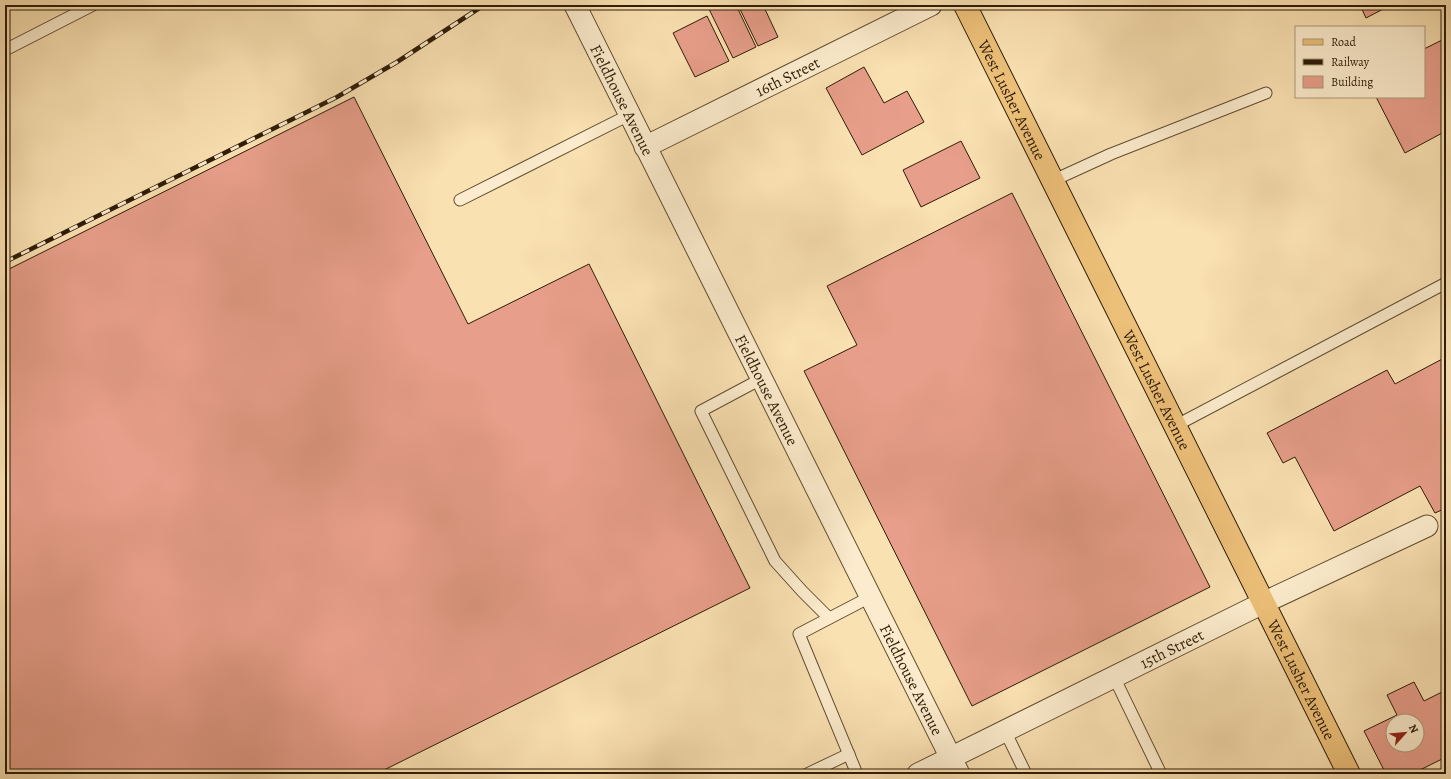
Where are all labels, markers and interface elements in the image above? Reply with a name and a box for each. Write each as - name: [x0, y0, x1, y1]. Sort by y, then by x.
- legend: [1295, 26, 1425, 98]
- text: Road: [1331, 34, 1357, 50]
- street label: West Lusher Avenue: [972, 36, 1051, 164]
- street label: Fieldhouse Avenue: [584, 41, 658, 160]
- street label: 16th Street: [752, 52, 824, 102]
- text: Railway: [1331, 54, 1370, 70]
- text: Building: [1331, 74, 1373, 90]
- street label: West Lusher Avenue: [1116, 325, 1195, 454]
- street label: Fieldhouse Avenue: [729, 331, 803, 450]
- street label: West Lusher Avenue: [1261, 615, 1340, 744]
- street label: Fieldhouse Avenue: [874, 621, 948, 739]
- street label: 15th Street: [1136, 624, 1208, 674]
- north arrow: [1385, 713, 1425, 753]
- text: N: [1405, 722, 1422, 736]

